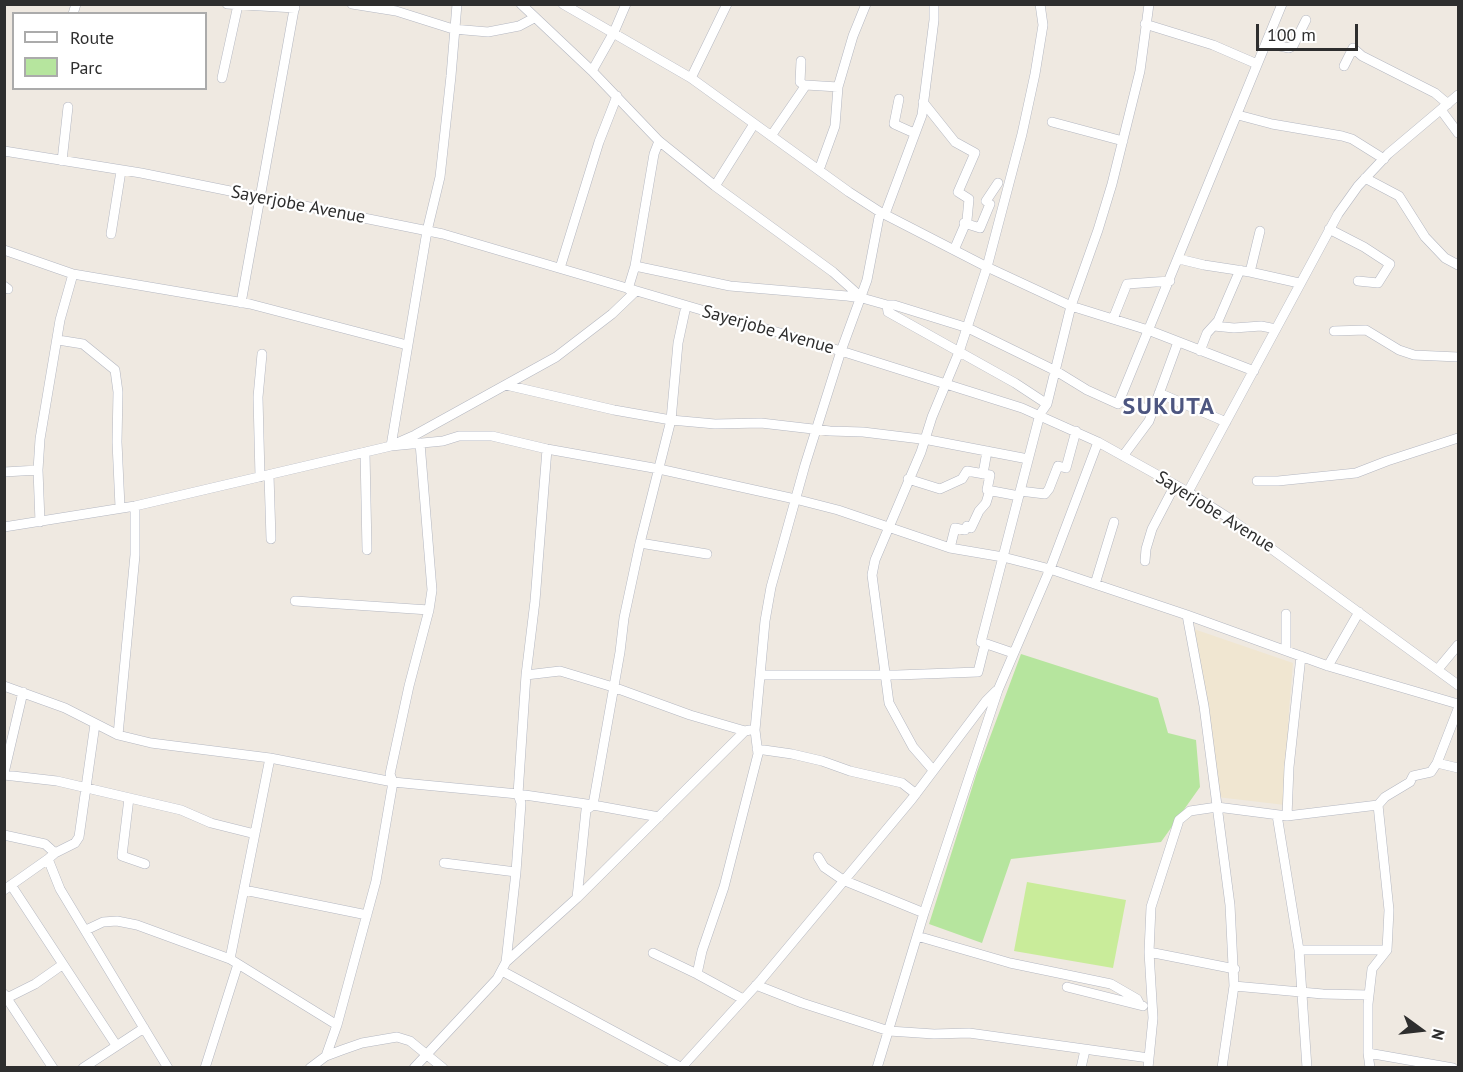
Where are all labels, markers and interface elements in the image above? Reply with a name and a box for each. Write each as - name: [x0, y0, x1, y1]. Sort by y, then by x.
- legend: [12, 12, 207, 90]
- scale bar: [1259, 12, 1361, 50]
- text: 100 m: [1267, 23, 1316, 46]
- text: Route: [70, 26, 114, 49]
- text: Parc: [70, 56, 103, 79]
- street label: Sayerjobe Avenue: [229, 181, 367, 229]
- street label: Sayerjobe Avenue: [700, 301, 836, 359]
- district label: SUKUTA: [1123, 393, 1215, 421]
- street label: Sayerjobe Avenue: [1151, 467, 1279, 557]
- north arrow: [1391, 1000, 1451, 1060]
- text: N: [1427, 1027, 1449, 1042]

